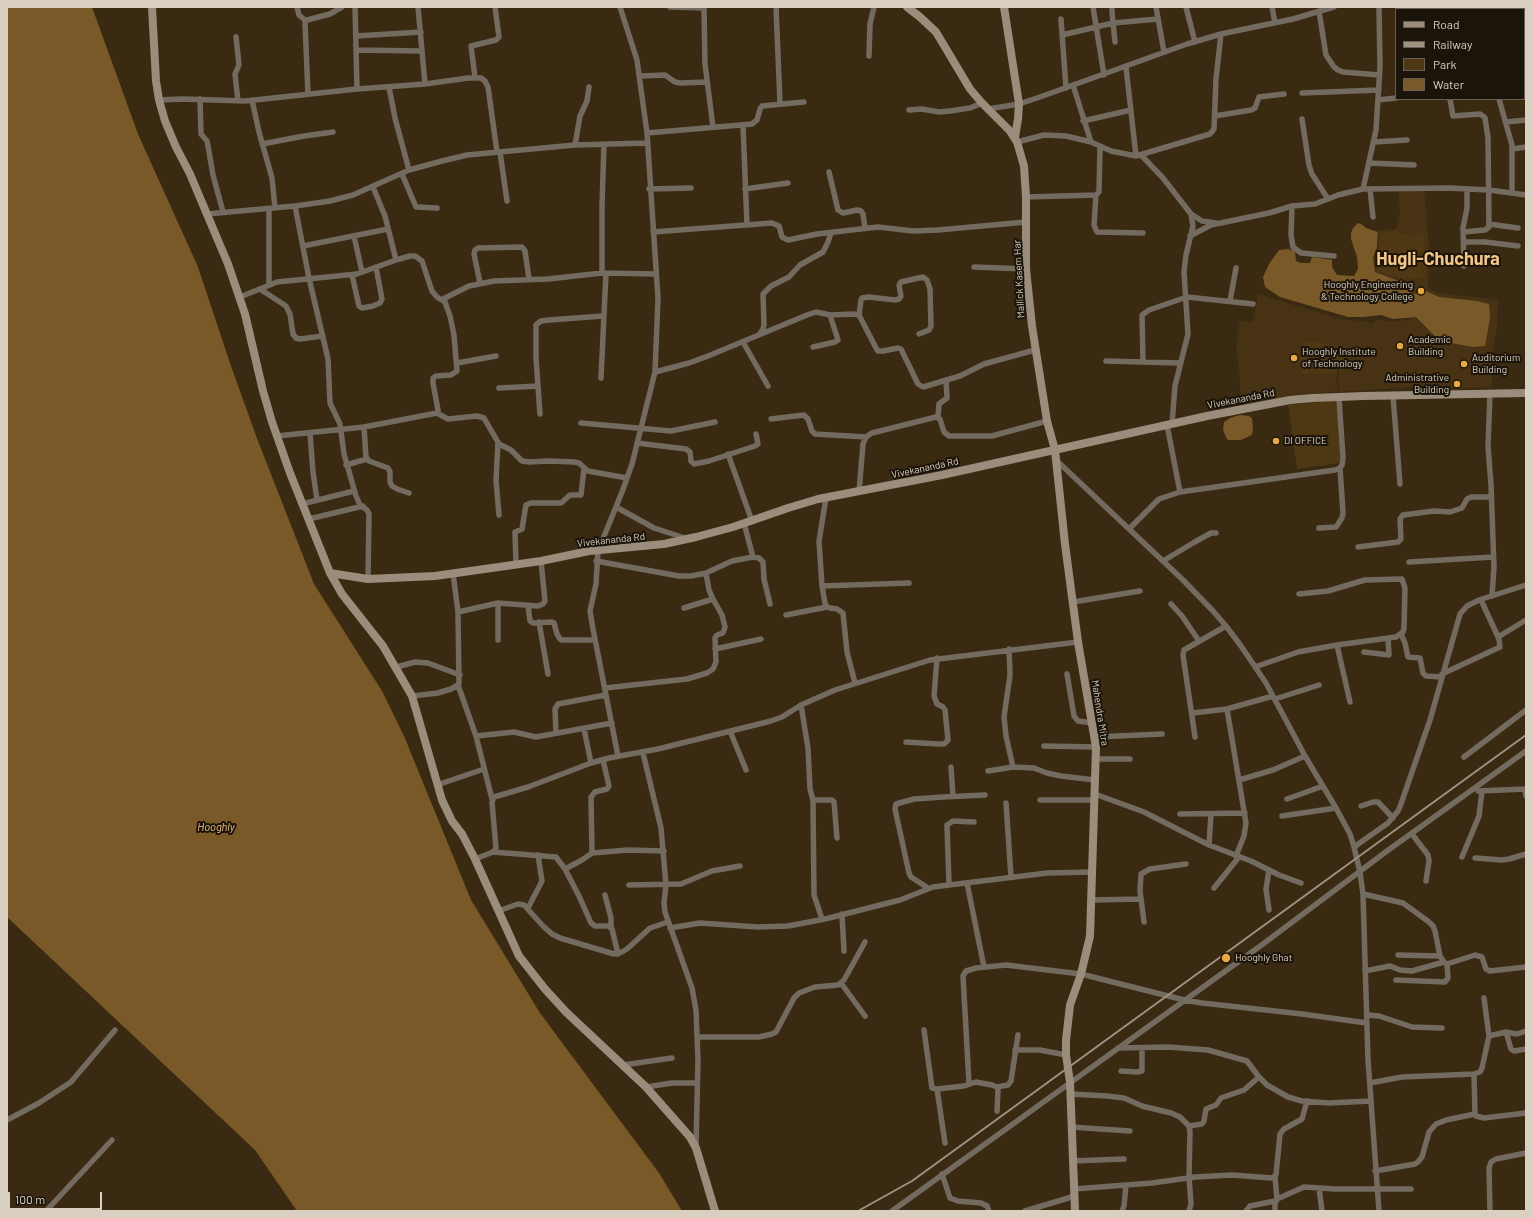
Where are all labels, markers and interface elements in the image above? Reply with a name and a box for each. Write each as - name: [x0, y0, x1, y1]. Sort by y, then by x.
- legend: [1395, 8, 1525, 100]
- text: Road: [1433, 17, 1460, 31]
- text: Railway: [1433, 37, 1472, 51]
- text: Park: [1433, 57, 1457, 71]
- text: Water: [1433, 77, 1464, 91]
- street label: Mallick Kasem Har: [1011, 239, 1027, 319]
- district label: Hugli-Chuchura: [1376, 248, 1500, 270]
- place label: Hooghly Engineering & Technology College: [1321, 279, 1413, 302]
- marker: Hooghly Engineering & Technology College: [1416, 286, 1426, 296]
- place label: Academic Building: [1408, 334, 1451, 358]
- marker: Academic Building: [1395, 341, 1405, 351]
- place label: Hooghly Institute of Technology: [1302, 346, 1376, 370]
- place label: Auditorium Building: [1472, 352, 1520, 376]
- marker: Hooghly Institute of Technology: [1289, 353, 1299, 363]
- marker: Auditorium Building: [1459, 359, 1469, 369]
- place label: Administrative Building: [1386, 372, 1449, 396]
- marker: Administrative Building: [1452, 379, 1462, 389]
- street label: Vivekananda Rd: [1206, 387, 1276, 411]
- place label: DI OFFICE: [1284, 435, 1327, 447]
- marker: DI OFFICE: [1271, 436, 1281, 446]
- street label: Vivekananda Rd: [890, 455, 960, 481]
- street label: Vivekananda Rd: [576, 530, 646, 550]
- street label: Mahendra Mitra: [1089, 679, 1111, 747]
- water label: Hooghly: [197, 820, 235, 834]
- marker: Hooghly Ghat: [1220, 952, 1232, 964]
- place label: Hooghly Ghat: [1235, 952, 1292, 964]
- scale bar: [10, 1184, 104, 1210]
- text: 100 m: [15, 1192, 45, 1206]

